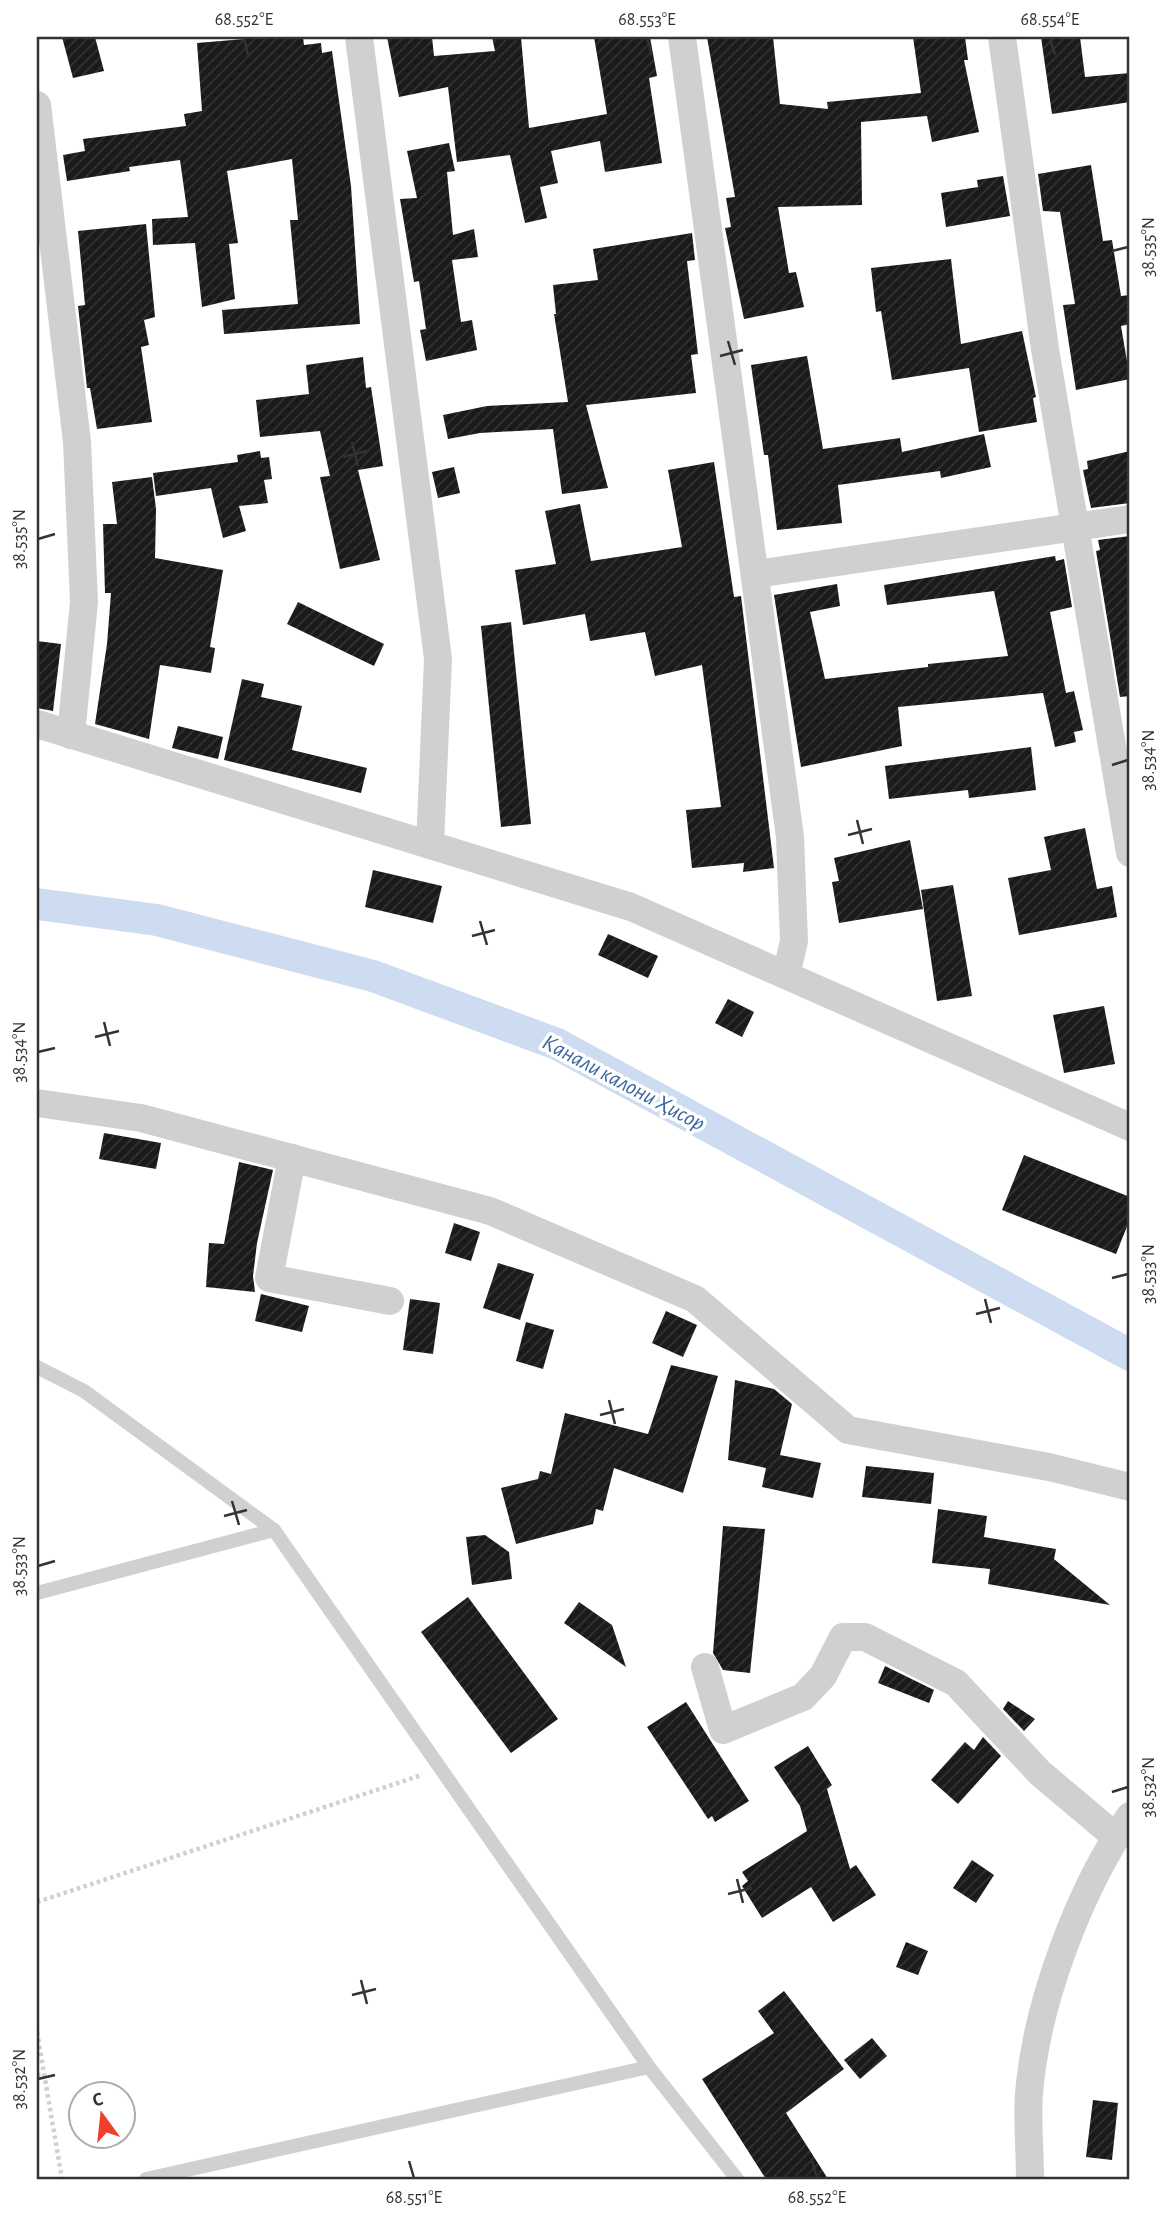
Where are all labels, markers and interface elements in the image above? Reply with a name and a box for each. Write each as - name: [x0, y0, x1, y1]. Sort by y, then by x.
- text: 68.552°E: [215, 11, 273, 29]
- text: 68.553°E: [618, 11, 676, 29]
- text: 68.554°E: [1021, 11, 1080, 29]
- text: 38.535°N: [1140, 217, 1158, 277]
- text: 38.535°N: [11, 509, 29, 569]
- text: 38.534°N: [1140, 729, 1158, 791]
- text: 38.534°N: [11, 1021, 29, 1083]
- water label: Канали калони Ҳисор: [538, 1031, 708, 1136]
- text: 38.533°N: [1140, 1244, 1158, 1304]
- text: 38.533°N: [11, 1536, 29, 1596]
- text: 38.532°N: [1140, 1757, 1158, 1817]
- text: 38.532°N: [11, 2049, 29, 2109]
- north arrow: [66, 2080, 136, 2150]
- text: С: [90, 2089, 106, 2111]
- text: 68.551°E: [386, 2189, 442, 2207]
- text: 68.552°E: [788, 2189, 846, 2207]

